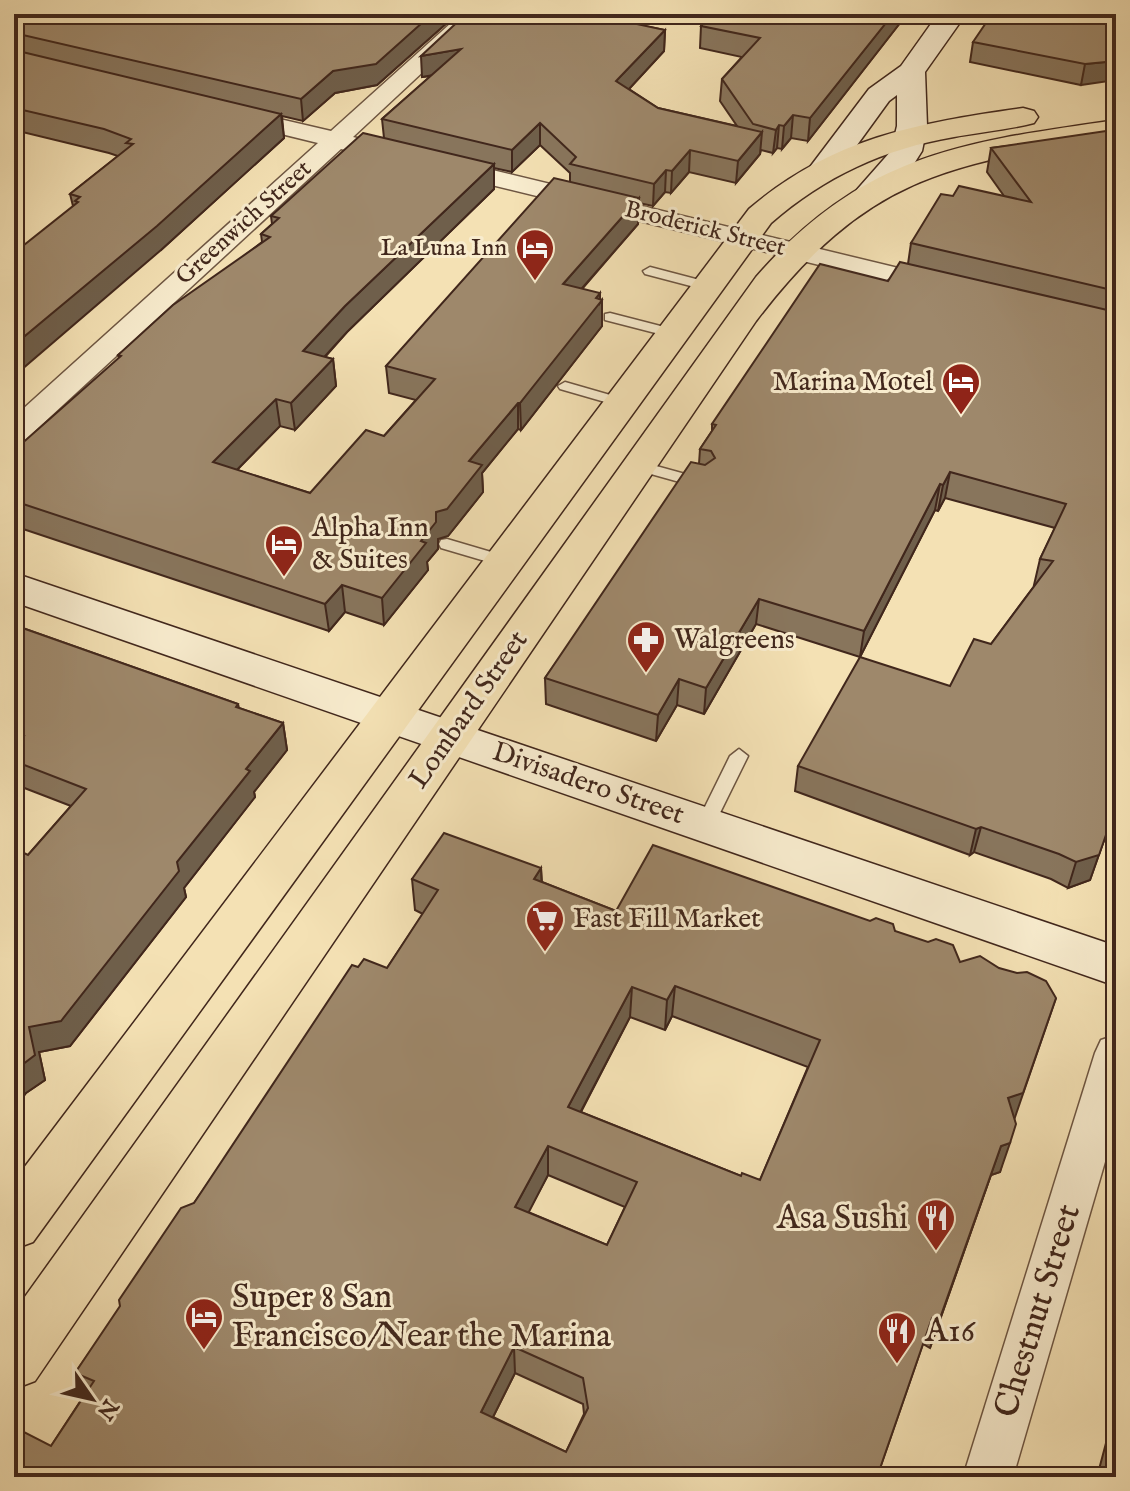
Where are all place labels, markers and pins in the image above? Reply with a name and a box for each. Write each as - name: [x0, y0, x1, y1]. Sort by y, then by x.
- hotel icon: La Luna Inn: [514, 227, 556, 282]
- place label: La Luna Inn: [381, 233, 507, 264]
- hotel icon: Marina Motel: [940, 361, 982, 416]
- place label: Marina Motel: [772, 365, 933, 400]
- place label: Alpha Inn & Suites: [311, 511, 429, 578]
- hotel icon: Alpha Inn & Suites: [263, 523, 305, 578]
- pharmacy icon: Walgreens: [625, 619, 667, 674]
- place label: Walgreens: [674, 623, 795, 658]
- supermarket icon: Fast Fill Market: [524, 898, 566, 953]
- place label: Fast Fill Market: [573, 902, 761, 937]
- place label: Asa Sushi: [776, 1197, 908, 1240]
- restaurant icon: Asa Sushi: [915, 1197, 957, 1252]
- place label: Super 8 San Francisco/Near the Marina: [232, 1276, 611, 1358]
- hotel icon: Super 8 San Francisco/Near the Marina: [183, 1296, 225, 1351]
- restaurant icon: A16: [876, 1310, 918, 1365]
- place label: A16: [924, 1310, 976, 1353]

